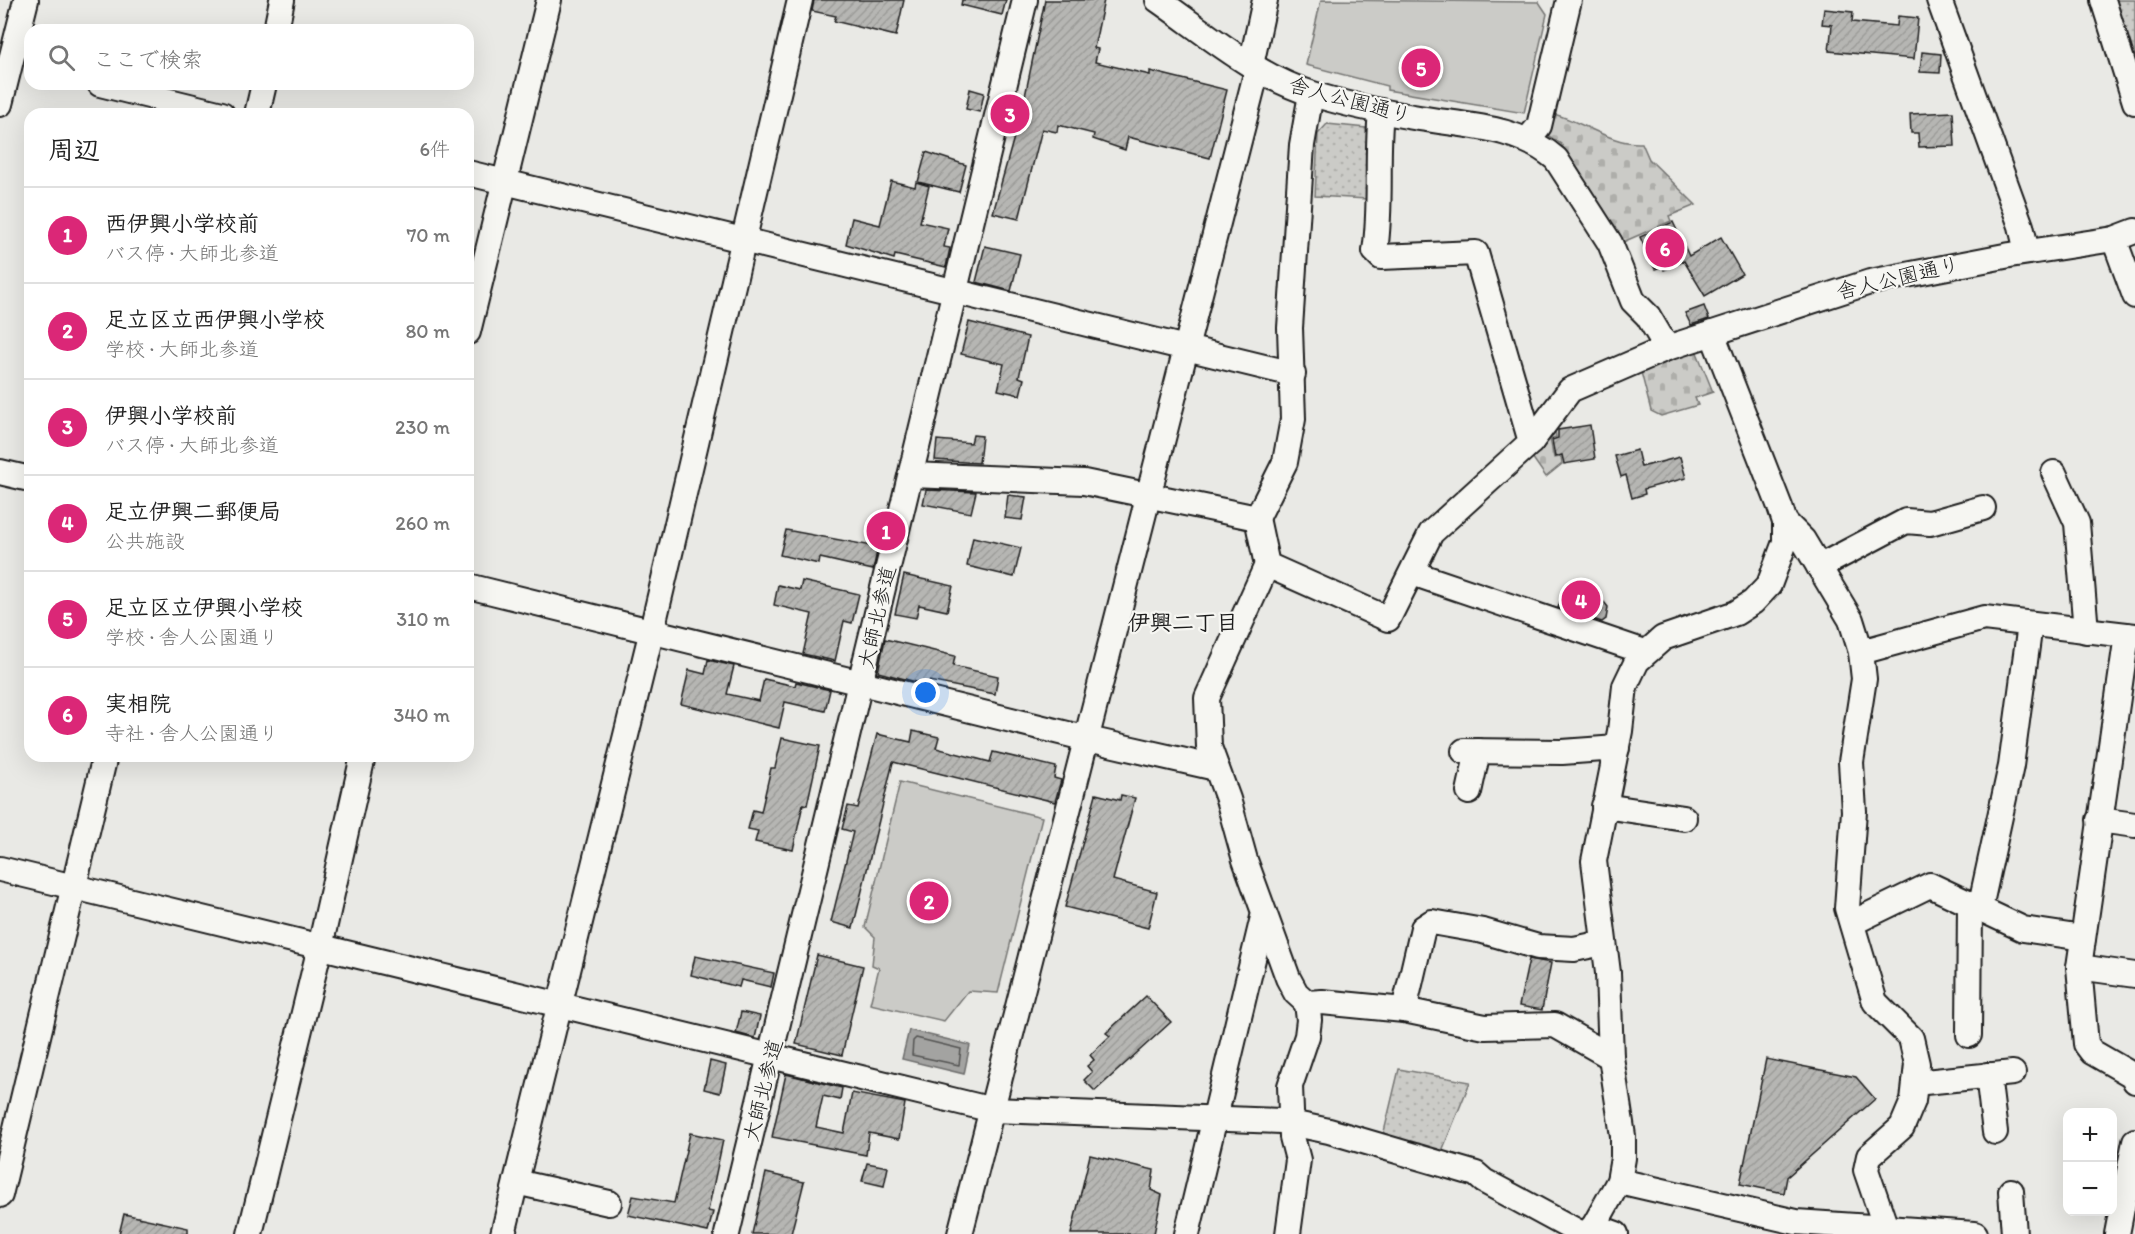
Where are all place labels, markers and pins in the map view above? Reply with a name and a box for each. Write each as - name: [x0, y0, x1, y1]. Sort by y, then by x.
- pin: 5: [1402, 46, 1440, 90]
- pin: 3: [990, 92, 1030, 136]
- pin: 6: [1646, 226, 1684, 270]
- pin: 1: [866, 508, 906, 554]
- pin: 4: [1562, 578, 1600, 622]
- pin: 2: [910, 878, 948, 924]

